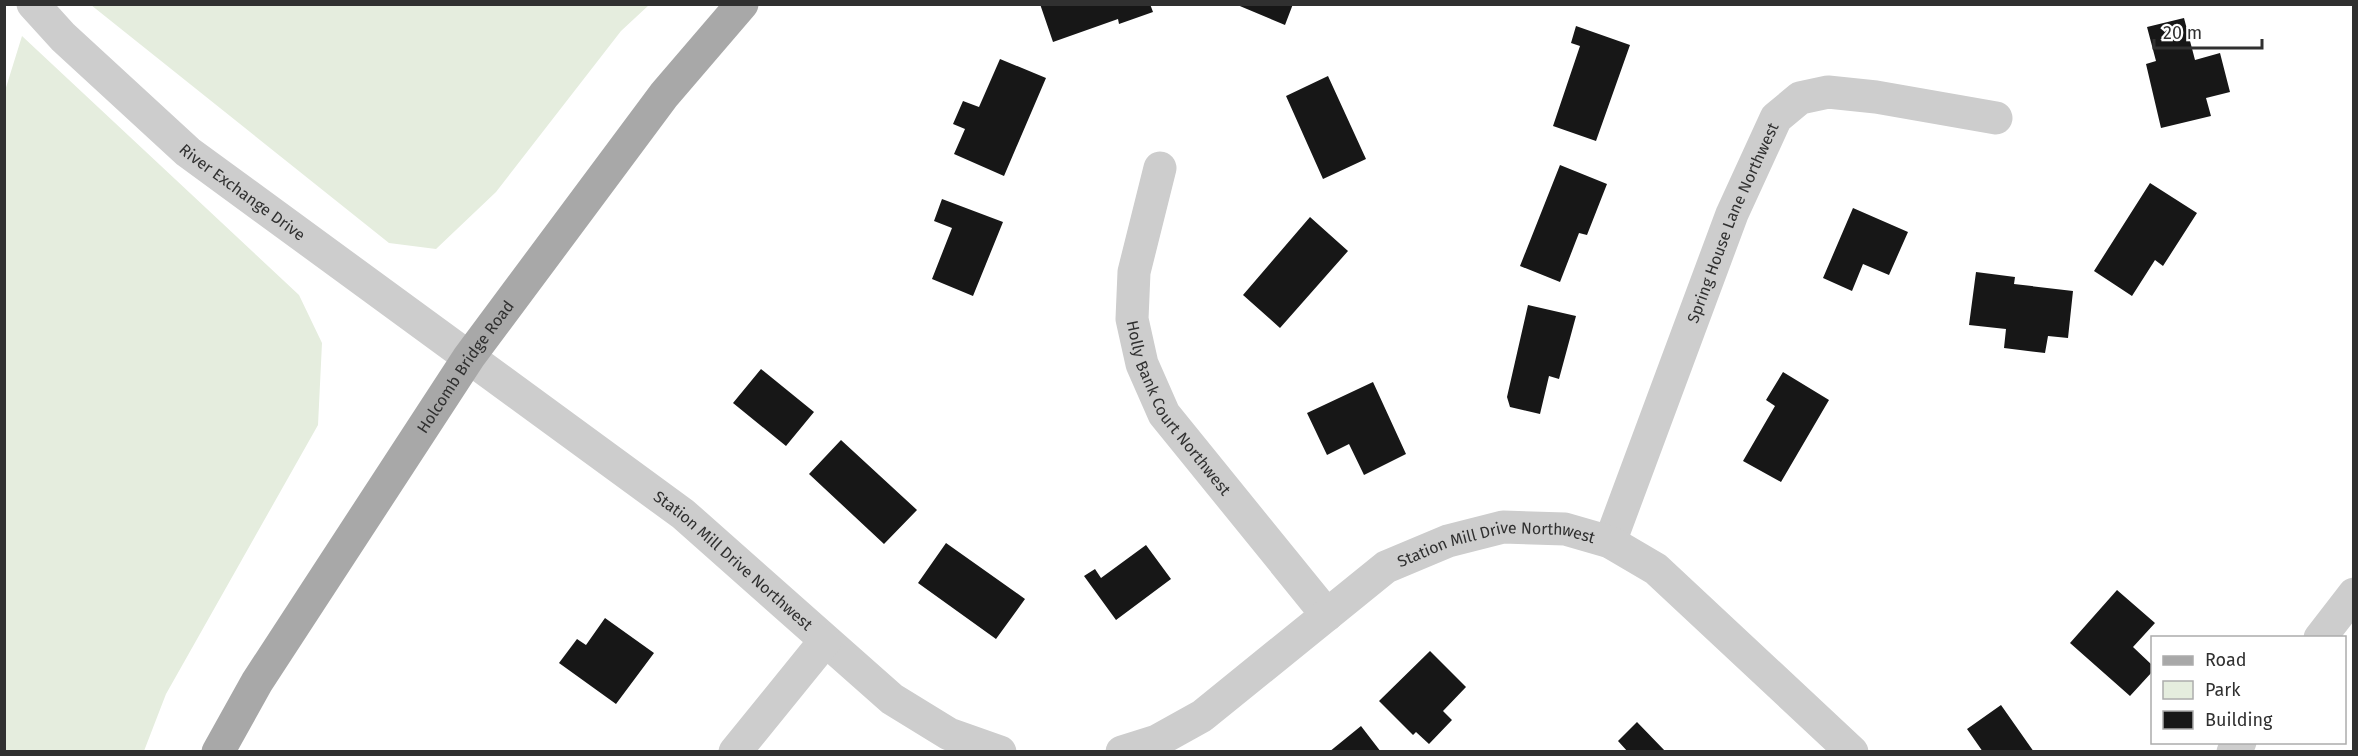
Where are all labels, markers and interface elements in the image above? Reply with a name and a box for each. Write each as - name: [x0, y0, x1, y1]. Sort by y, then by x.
- scale bar: [2154, 12, 2262, 50]
- text: 20 m: [2163, 22, 2202, 44]
- street label: Spring House Lane Northwest: [1683, 120, 1783, 326]
- street label: River Exchange Drive: [175, 140, 309, 245]
- street label: Holcomb Bridge Road: [413, 297, 518, 437]
- street label: Holly Bank Court Northwest: [1123, 318, 1235, 499]
- street label: Station Mill Drive Northwest: [650, 487, 817, 635]
- street label: Station Mill Drive Northwest: [1395, 518, 1598, 571]
- legend: [2151, 636, 2346, 744]
- text: Road: [2205, 649, 2247, 671]
- text: Park: [2205, 679, 2241, 701]
- text: Building: [2205, 709, 2273, 731]

